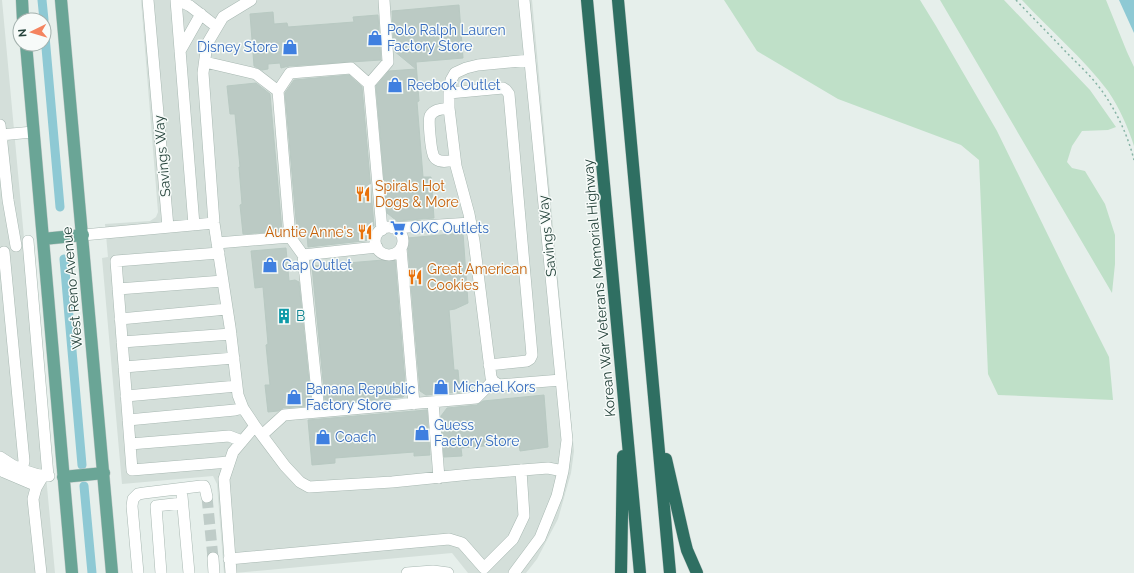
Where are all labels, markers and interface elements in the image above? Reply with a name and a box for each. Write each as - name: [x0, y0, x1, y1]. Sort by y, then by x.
- north arrow: [12, 12, 52, 52]
- place label: Polo Ralph Lauren Factory Store: [387, 22, 506, 54]
- text: N: [16, 28, 29, 38]
- shop icon: Polo Ralph Lauren Factory Store: [366, 29, 384, 47]
- shop icon: Disney Store: [281, 38, 299, 56]
- place label: Disney Store: [197, 39, 278, 55]
- shop icon: Reebok Outlet: [386, 76, 404, 94]
- place label: Reebok Outlet: [407, 77, 501, 93]
- street label: Savings Way: [150, 114, 174, 198]
- street label: Korean War Veterans Memorial Highway: [580, 158, 618, 418]
- place label: Spirals Hot Dogs & More: [375, 178, 459, 210]
- restaurant icon: Spirals Hot Dogs & More: [354, 185, 372, 203]
- street label: Savings Way: [535, 194, 559, 278]
- supermarket icon: OKC Outlets: [389, 219, 407, 237]
- place label: OKC Outlets: [410, 220, 489, 236]
- restaurant icon: Auntie Anne's: [356, 223, 374, 241]
- place label: Auntie Anne's: [265, 224, 353, 240]
- street label: West Reno Avenue: [59, 226, 85, 350]
- shop icon: Gap Outlet: [261, 256, 279, 274]
- place label: Gap Outlet: [282, 257, 352, 273]
- place label: Great American Cookies: [427, 261, 527, 293]
- restaurant icon: Great American Cookies: [406, 268, 424, 286]
- building icon: B: [275, 307, 293, 325]
- place label: B: [296, 308, 305, 324]
- shop icon: Michael Kors: [432, 378, 450, 396]
- place label: Michael Kors: [453, 379, 536, 395]
- place label: Banana Republic Factory Store: [306, 381, 416, 413]
- shop icon: Banana Republic Factory Store: [285, 388, 303, 406]
- place label: Guess Factory Store: [434, 417, 519, 449]
- shop icon: Guess Factory Store: [413, 424, 431, 442]
- shop icon: Coach: [314, 428, 332, 446]
- place label: Coach: [335, 429, 376, 445]

